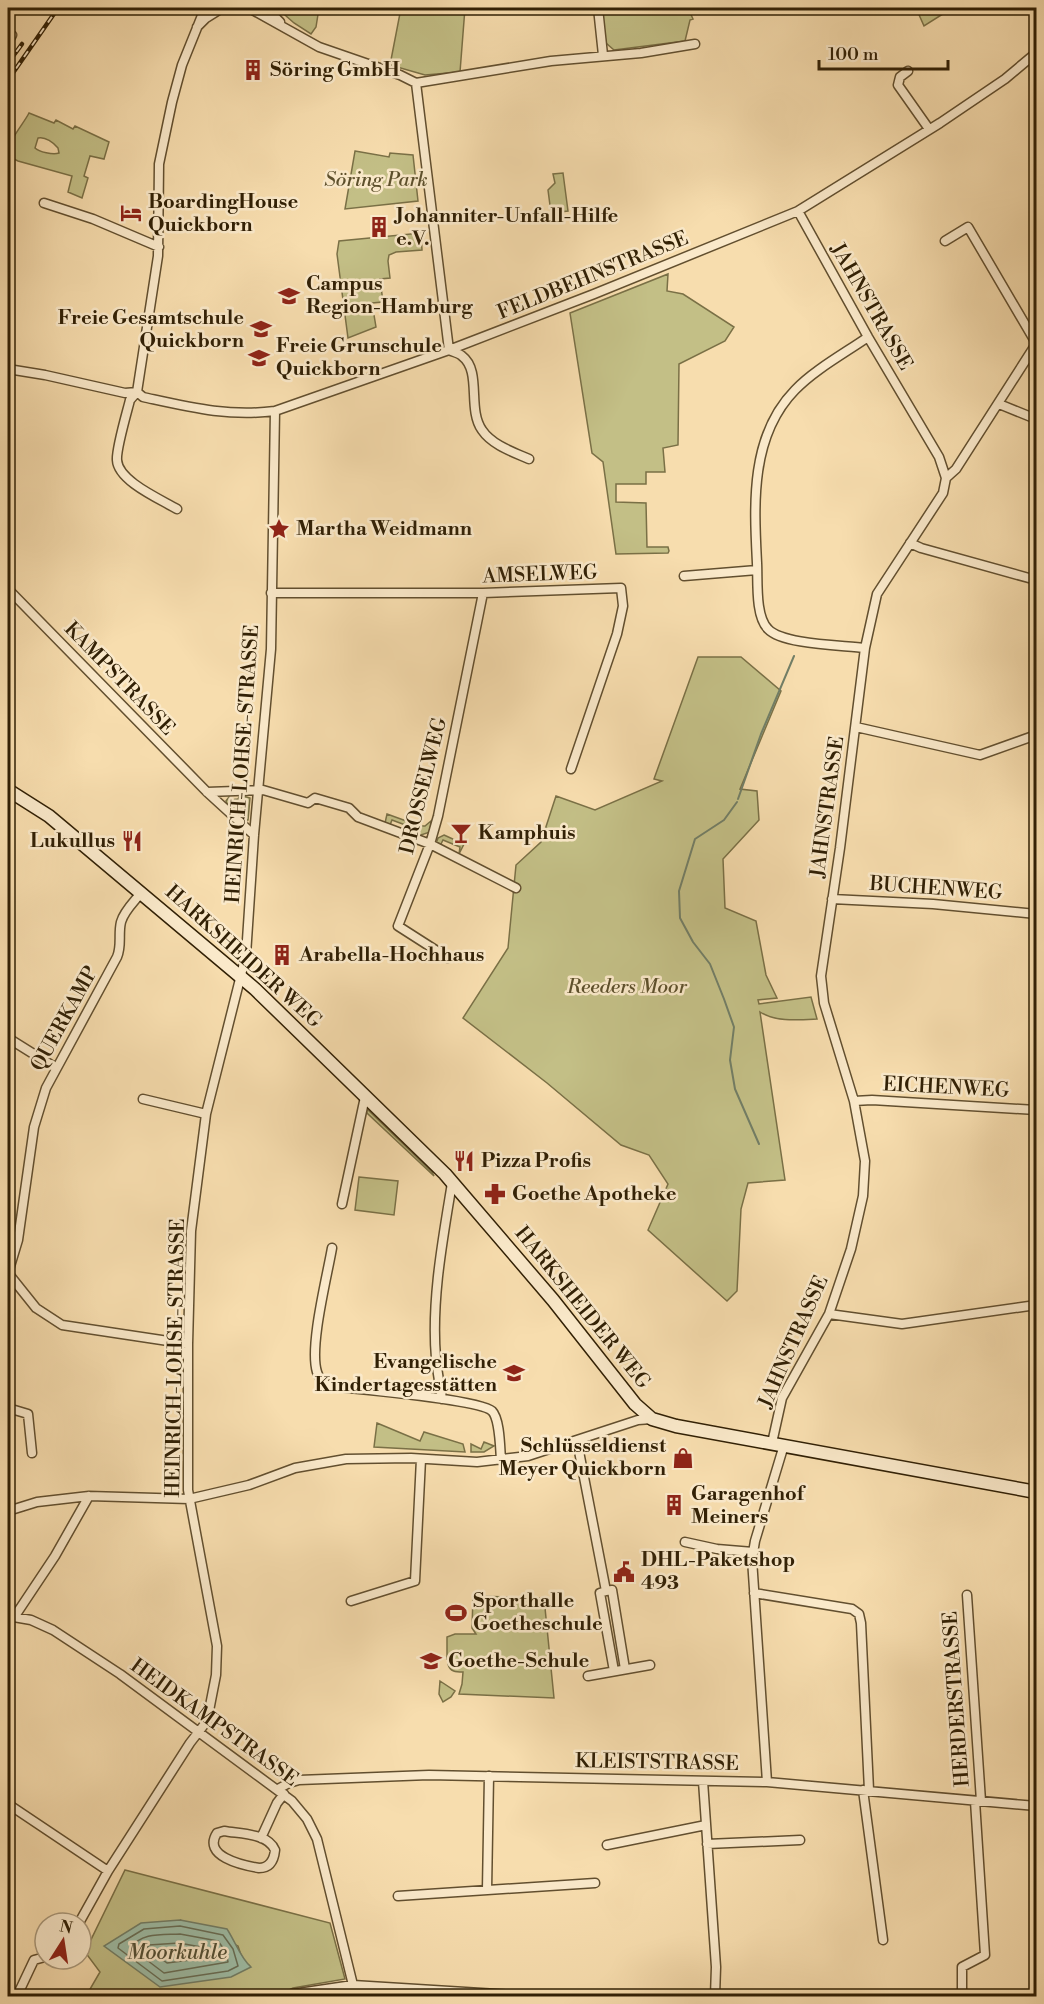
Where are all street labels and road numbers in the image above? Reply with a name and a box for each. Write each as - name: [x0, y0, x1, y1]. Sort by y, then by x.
- street label: FELDBEHNSTRASSE: [494, 226, 692, 326]
- street label: JAHNSTRASSE: [824, 238, 917, 375]
- street label: AMSELWEG: [481, 560, 598, 590]
- street label: KAMPSTRASSE: [58, 617, 180, 741]
- street label: HEINRICH-LOHSE-STRASSE: [221, 624, 265, 904]
- street label: DROSSELWEG: [395, 715, 453, 857]
- street label: JAHNSTRASSE: [806, 735, 850, 880]
- street label: BUCHENWEG: [868, 872, 1004, 906]
- street label: HARKSHEIDER WEG: [160, 880, 327, 1034]
- street label: QUERKAMP: [26, 962, 104, 1076]
- street label: EICHENWEG: [882, 1072, 1010, 1104]
- street label: HEINRICH-LOHSE-STRASSE: [161, 1218, 191, 1498]
- street label: HARKSHEIDER WEG: [509, 1222, 655, 1395]
- street label: JAHNSTRASSE: [753, 1272, 834, 1413]
- street label: HERDERSTRASSE: [938, 1610, 976, 1788]
- street label: HEIDKAMPSTRASSE: [125, 1654, 303, 1792]
- street label: KLEISTSTRASSE: [575, 1749, 739, 1777]

